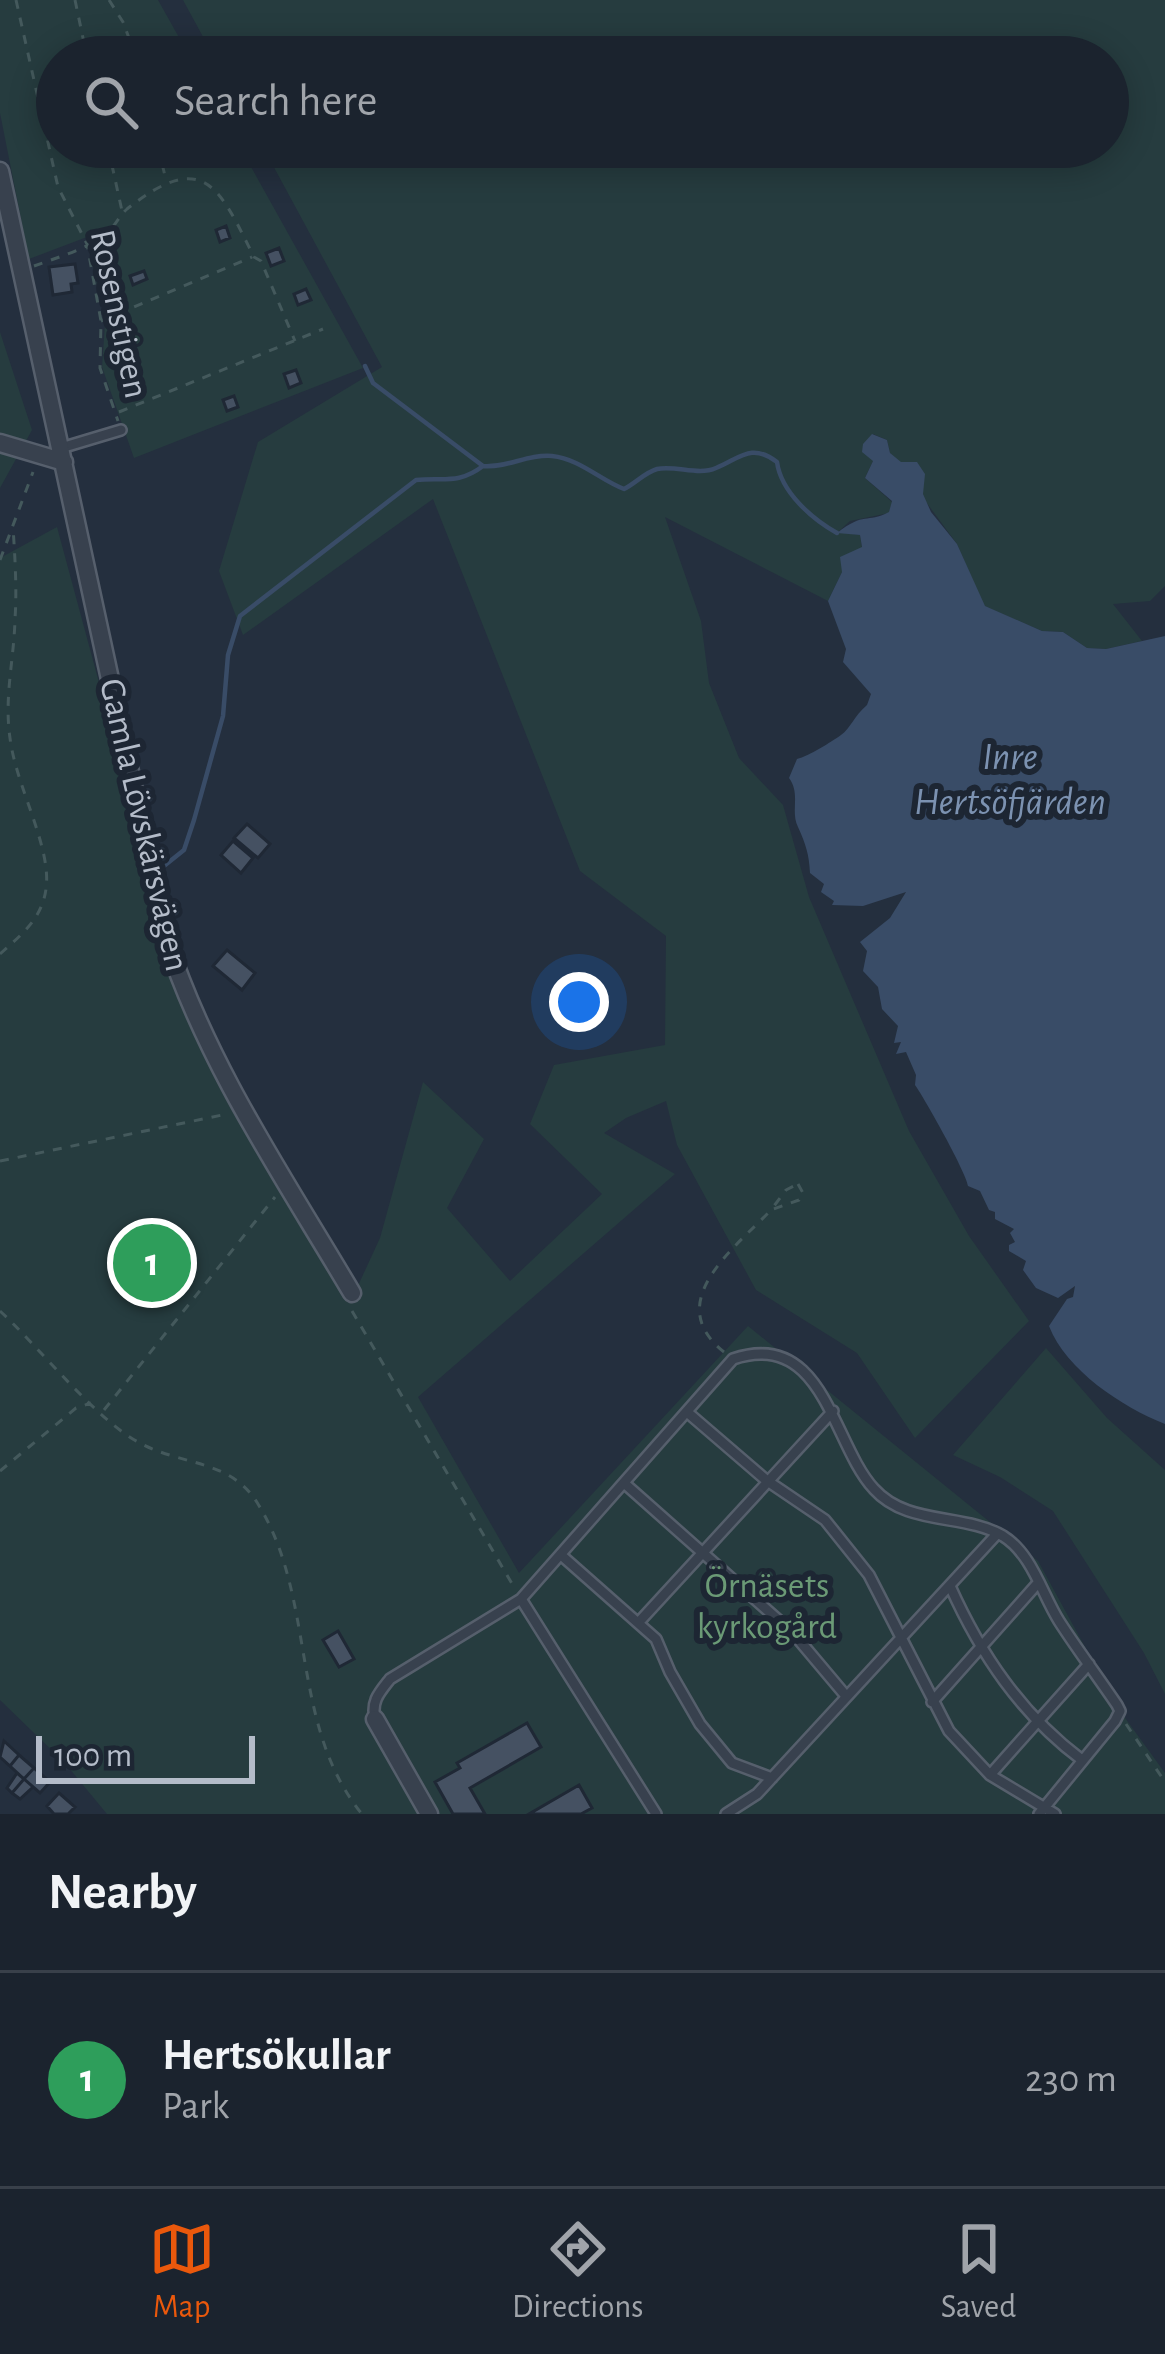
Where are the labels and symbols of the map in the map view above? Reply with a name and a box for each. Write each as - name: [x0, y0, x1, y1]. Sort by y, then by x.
- street label: Rosenstigen: [84, 227, 154, 401]
- street label: Gamla Lövskärsvägen: [93, 675, 195, 975]
- water label: Inre Hertsöfjärden: [914, 738, 1106, 822]
- your location: [549, 972, 609, 1032]
- pin: 1: [113, 1218, 191, 1308]
- park label: Örnäsets kyrkogård: [697, 1566, 837, 1645]
- scale bar: [36, 1730, 255, 1783]

